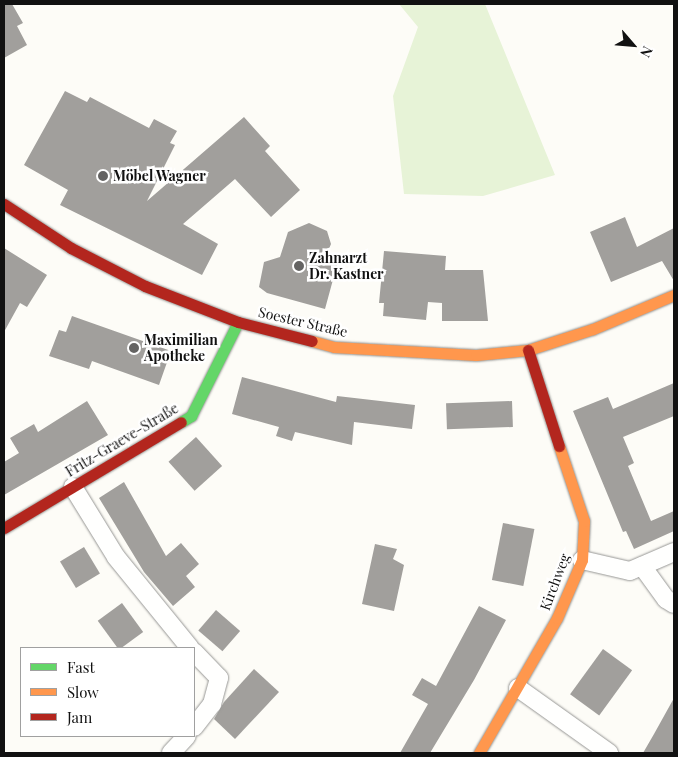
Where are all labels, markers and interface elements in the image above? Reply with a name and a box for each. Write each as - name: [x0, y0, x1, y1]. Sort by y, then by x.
- north arrow: [608, 20, 658, 70]
- text: N: [636, 43, 658, 61]
- place label: Möbel Wagner: [113, 168, 206, 184]
- marker: Möbel Wagner: [97, 170, 109, 182]
- place label: Zahnarzt Dr. Kastner: [309, 250, 384, 282]
- marker: Zahnarzt Dr. Kastner: [293, 260, 305, 272]
- street label: Soester Straße: [257, 304, 349, 340]
- place label: Maximilian Apotheke: [144, 332, 218, 364]
- marker: Maximilian Apotheke: [128, 342, 140, 354]
- street label: Fritz-Graeve-Straße: [63, 400, 181, 480]
- street label: Kirchweg: [537, 551, 573, 613]
- legend: [20, 647, 195, 737]
- text: Fast: [67, 657, 95, 677]
- text: Slow: [67, 682, 99, 702]
- text: Jam: [67, 707, 92, 727]

